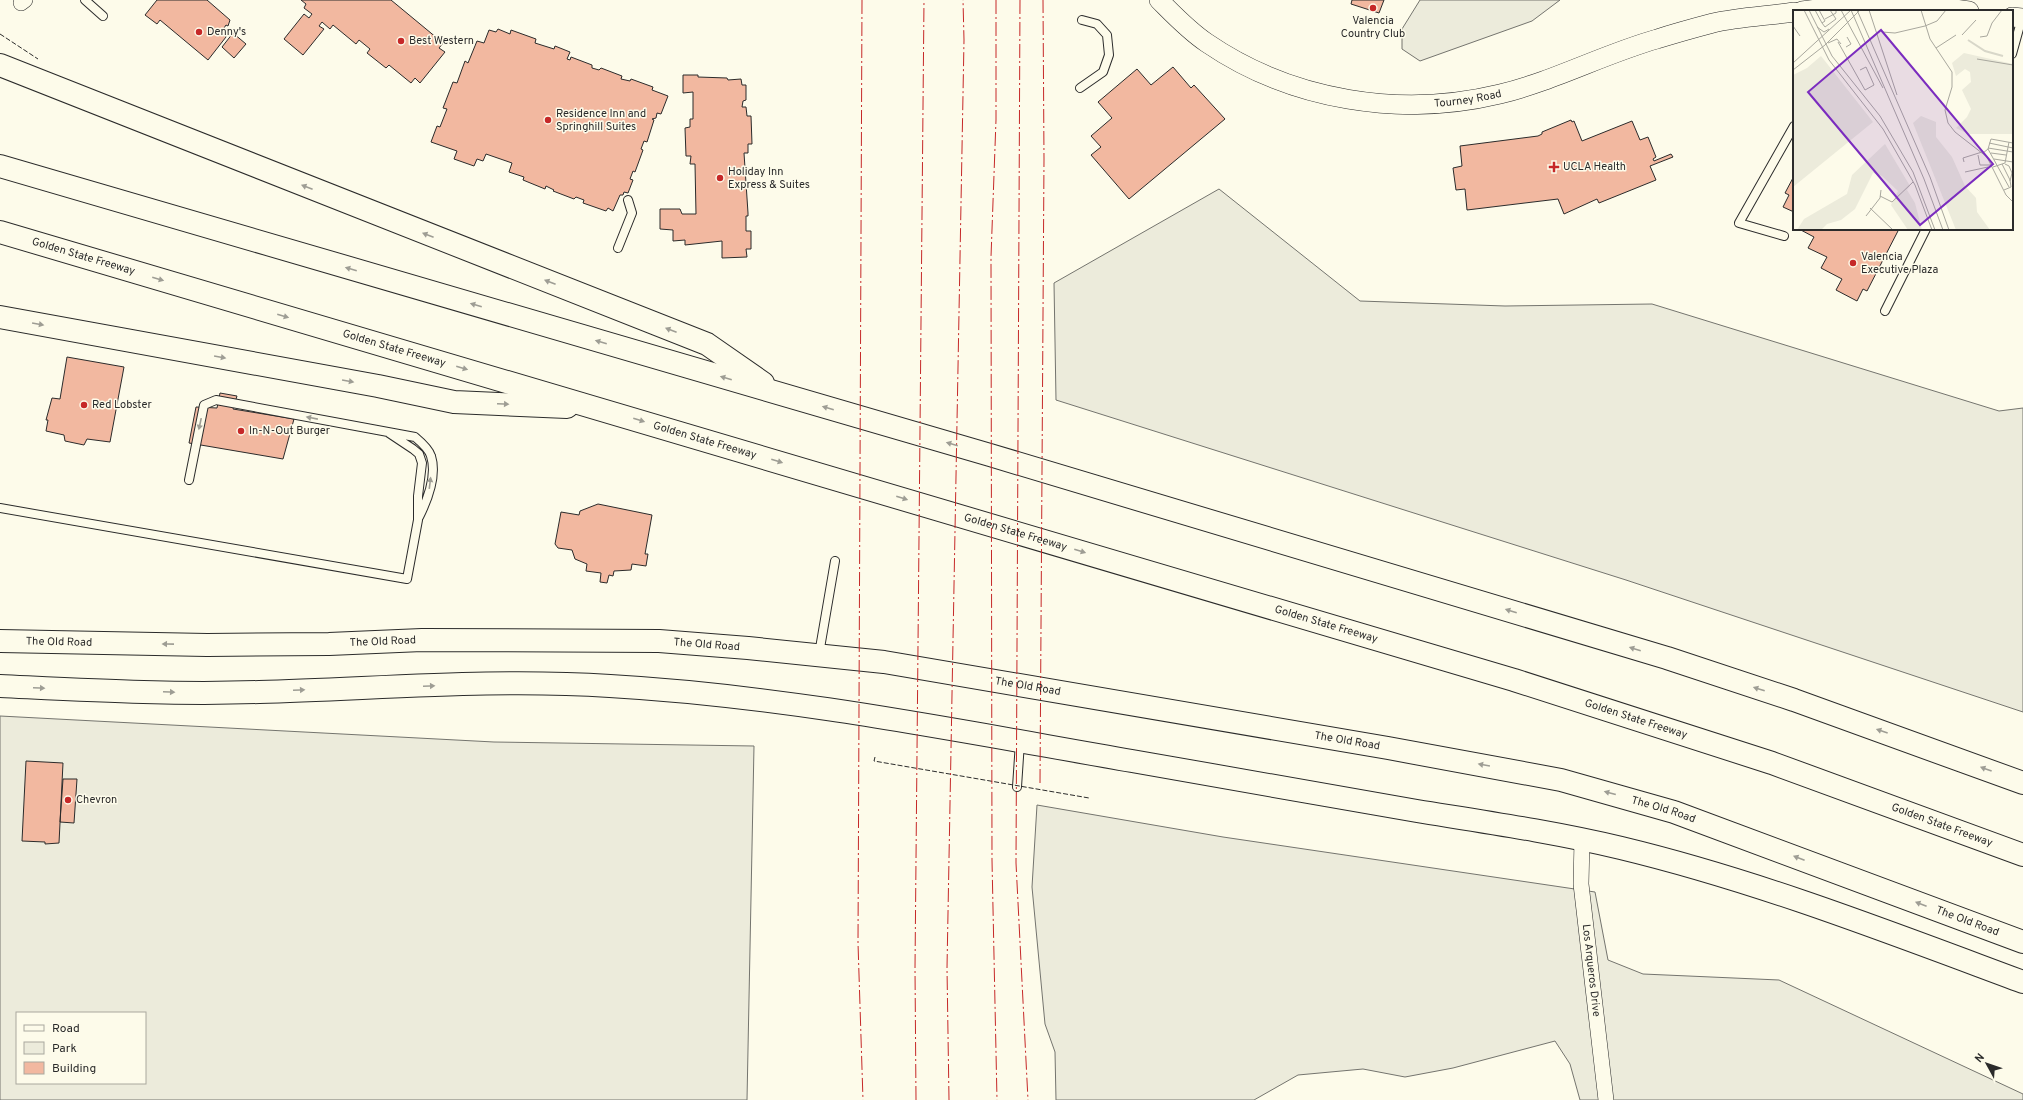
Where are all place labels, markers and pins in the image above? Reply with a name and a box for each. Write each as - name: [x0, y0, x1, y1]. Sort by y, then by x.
- marker: Valencia Country Club: [1368, 3, 1378, 13]
- place label: Valencia Country Club: [1341, 14, 1405, 41]
- place label: Denny's: [207, 25, 246, 39]
- marker: Denny's: [194, 27, 204, 37]
- place label: Best Western: [409, 34, 474, 48]
- marker: Best Western: [396, 36, 406, 46]
- place label: Residence Inn and Springhill Suites: [556, 107, 646, 134]
- marker: Residence Inn and Springhill Suites: [543, 115, 553, 125]
- place label: UCLA Health: [1563, 160, 1626, 174]
- marker: UCLA Health: [1548, 161, 1560, 173]
- place label: Holiday Inn Express & Suites: [728, 165, 810, 192]
- marker: Holiday Inn Express & Suites: [715, 173, 725, 183]
- place label: Valencia Executive Plaza: [1861, 250, 1939, 277]
- marker: Valencia Executive Plaza: [1848, 258, 1858, 268]
- place label: Red Lobster: [92, 398, 152, 412]
- marker: Red Lobster: [79, 400, 89, 410]
- place label: In-N-Out Burger: [249, 424, 331, 438]
- marker: In-N-Out Burger: [236, 426, 246, 436]
- place label: Chevron: [76, 793, 117, 807]
- marker: Chevron: [63, 795, 73, 805]

